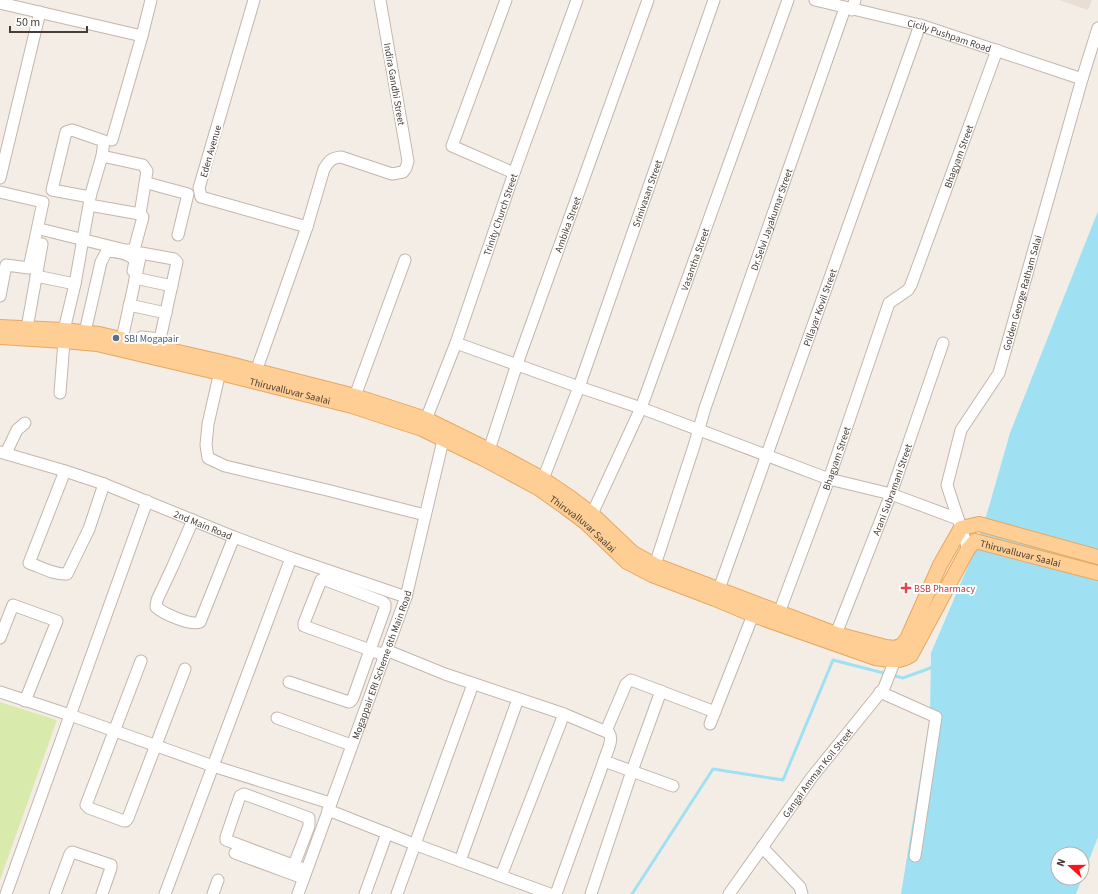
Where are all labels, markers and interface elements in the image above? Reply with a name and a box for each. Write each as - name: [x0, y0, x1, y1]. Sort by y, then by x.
- scale bar: [10, 8, 87, 34]
- text: 50 m: [16, 14, 40, 31]
- street label: Cicily Pushpam Road: [906, 16, 993, 56]
- street label: Indira Gandhi Street: [380, 42, 408, 127]
- street label: Bhagyam Street: [941, 122, 977, 190]
- street label: Eden Avenue: [197, 123, 225, 179]
- street label: Srinivasan Street: [629, 157, 666, 229]
- street label: Dr.Selvi Jayakumar Street: [748, 166, 796, 273]
- street label: Trinity Church Street: [480, 171, 521, 258]
- street label: Ambika Street: [552, 194, 585, 255]
- street label: Vasantha Street: [678, 226, 714, 293]
- street label: Golden George Ratham Salai: [1000, 234, 1046, 352]
- street label: Pillayar Kovil Street: [800, 266, 841, 348]
- place label: SBI Mogapair: [124, 332, 179, 346]
- marker: SBI Mogapair: [111, 333, 121, 343]
- street label: Thiruvalluvar Saalai: [248, 375, 332, 408]
- street label: Bhagyam Street: [819, 424, 855, 492]
- street label: Arani Subramani Street: [869, 441, 916, 538]
- street label: Thiruvalluvar Saalai: [546, 492, 619, 556]
- street label: 2nd Main Road: [172, 507, 234, 544]
- street label: Thiruvalluvar Saalai: [978, 537, 1062, 571]
- place label: BSB Pharmacy: [914, 582, 976, 596]
- marker: BSB Pharmacy: [901, 583, 911, 593]
- street label: Mogappair ERI Scheme 6th Main Road: [349, 589, 415, 741]
- street label: Gangai Amman Koil Street: [779, 725, 857, 821]
- north arrow: [1050, 846, 1090, 886]
- text: N: [1053, 856, 1069, 869]

